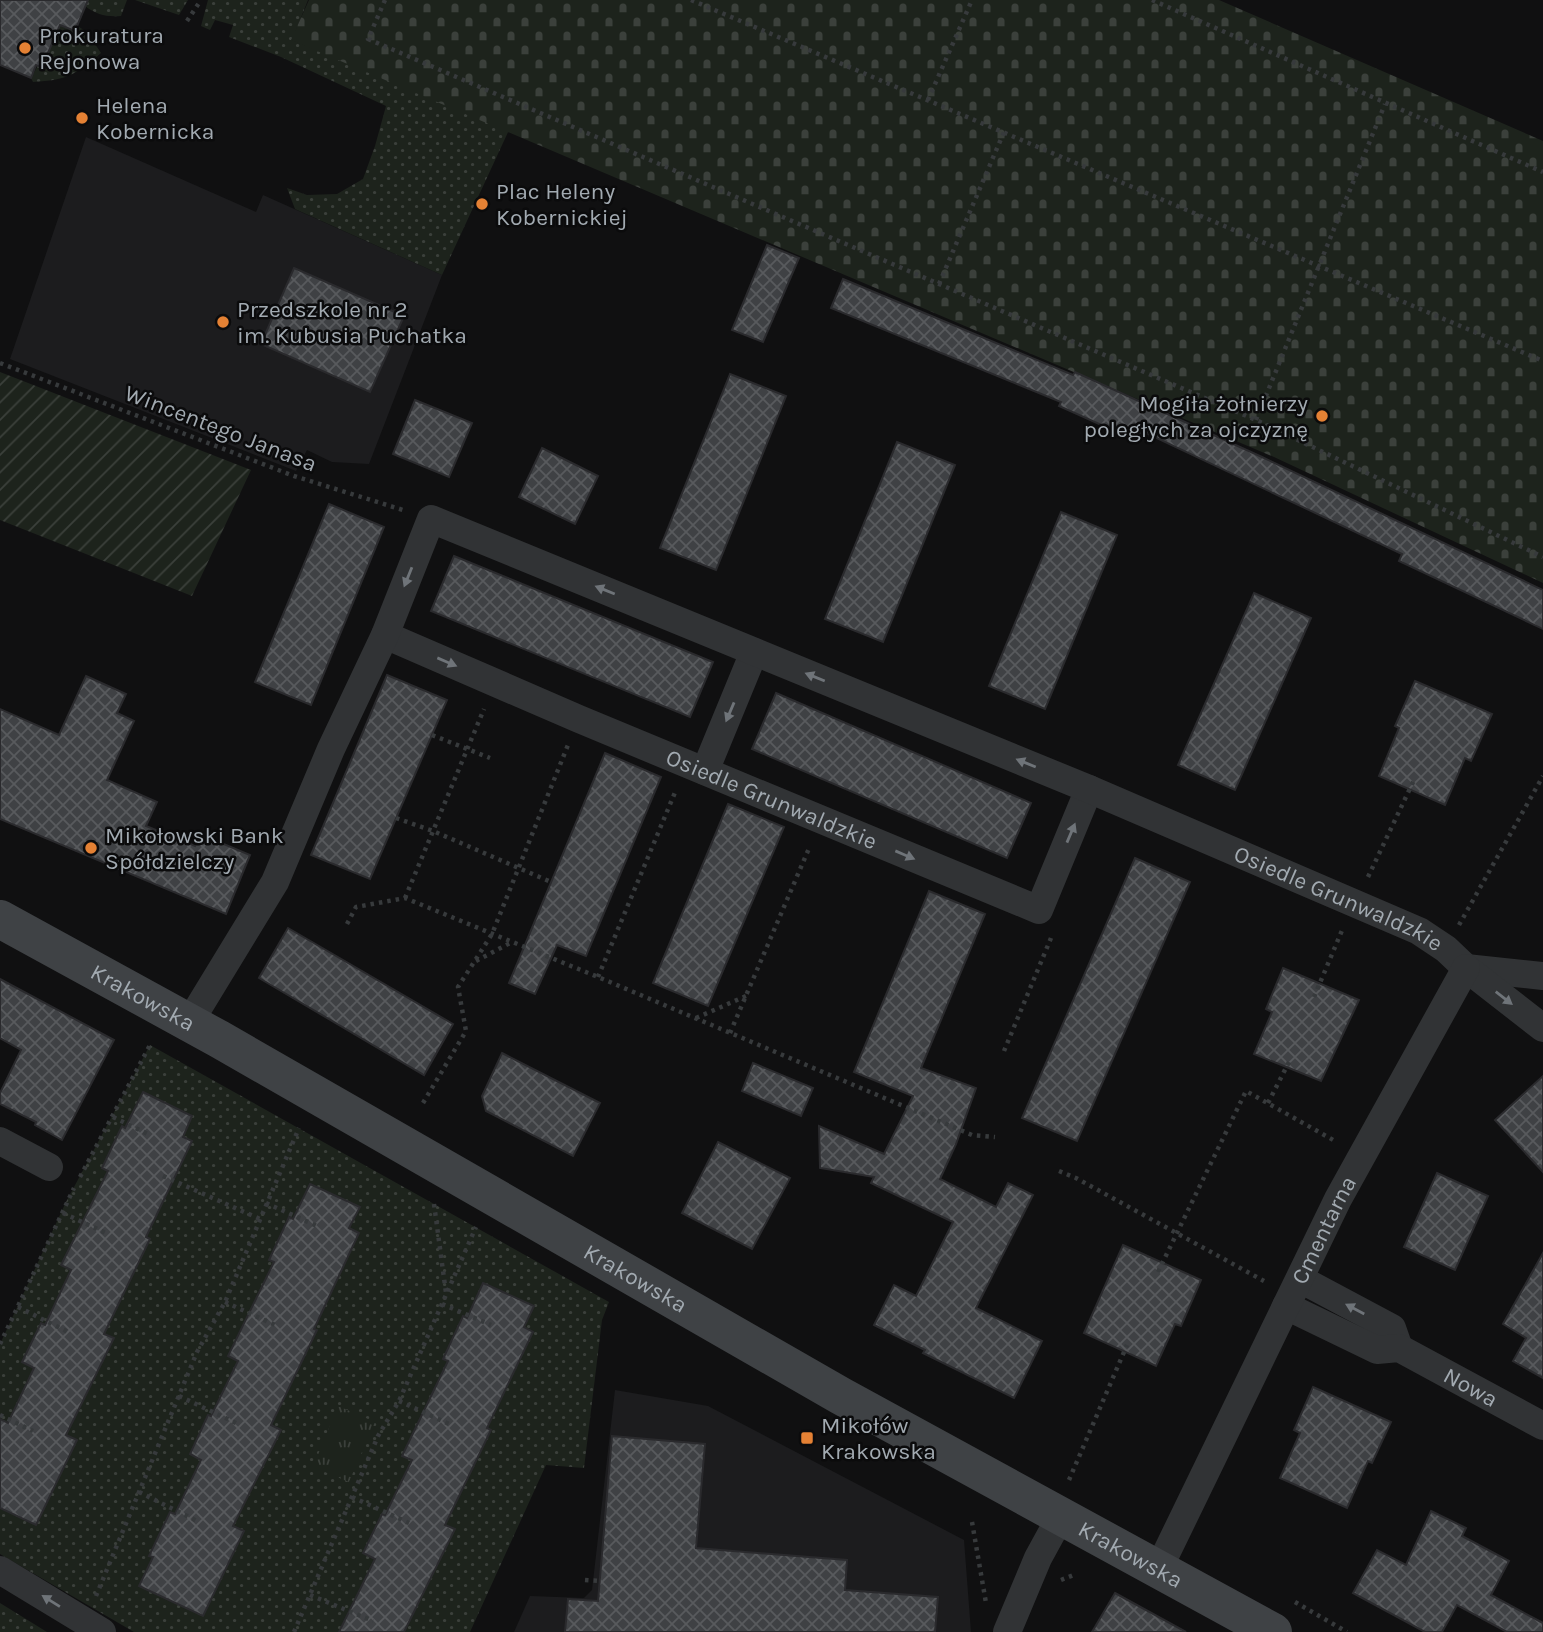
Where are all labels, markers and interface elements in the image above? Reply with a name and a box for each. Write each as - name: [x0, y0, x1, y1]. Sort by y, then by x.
- place label: Prokuratura Rejonowa: [39, 22, 164, 75]
- marker: Prokuratura Rejonowa: [17, 40, 33, 56]
- place label: Helena Kobernicka: [96, 92, 215, 145]
- marker: Helena Kobernicka: [74, 110, 90, 126]
- place label: Plac Heleny Kobernickiej: [496, 178, 628, 231]
- marker: Plac Heleny Kobernickiej: [474, 196, 490, 212]
- place label: Przedszkole nr 2 im. Kubusia Puchatka: [237, 296, 467, 349]
- marker: Przedszkole nr 2 im. Kubusia Puchatka: [215, 314, 231, 330]
- street label: Wincentego Janasa: [121, 379, 321, 478]
- place label: Mogiła żołnierzy poległych za ojczyznę: [1083, 390, 1308, 443]
- marker: Mogiła żołnierzy poległych za ojczyznę: [1314, 408, 1330, 424]
- one-way arrow: [402, 567, 414, 587]
- one-way arrow: [594, 585, 615, 596]
- one-way arrow: [437, 656, 457, 668]
- one-way arrow: [805, 671, 826, 682]
- one-way arrow: [724, 701, 735, 722]
- street label: Osiedle Grunwaldzkie: [662, 744, 881, 855]
- one-way arrow: [1015, 758, 1036, 769]
- place label: Mikołowski Bank Spółdzielczy: [105, 822, 284, 875]
- one-way arrow: [1065, 822, 1076, 843]
- marker: Mikołowski Bank Spółdzielczy: [83, 840, 99, 856]
- street label: Osiedle Grunwaldzkie: [1230, 840, 1448, 957]
- one-way arrow: [895, 849, 916, 860]
- street label: Krakowska: [86, 958, 200, 1037]
- one-way arrow: [1495, 991, 1513, 1006]
- street label: Cmentarna: [1286, 1171, 1362, 1289]
- street label: Krakowska: [579, 1238, 692, 1319]
- one-way arrow: [1345, 1303, 1365, 1314]
- street label: Nowa: [1439, 1362, 1502, 1413]
- place label: Mikołów Krakowska: [821, 1412, 936, 1465]
- marker: Mikołów Krakowska: [799, 1430, 815, 1446]
- street label: Krakowska: [1074, 1515, 1187, 1594]
- one-way arrow: [41, 1594, 60, 1607]

